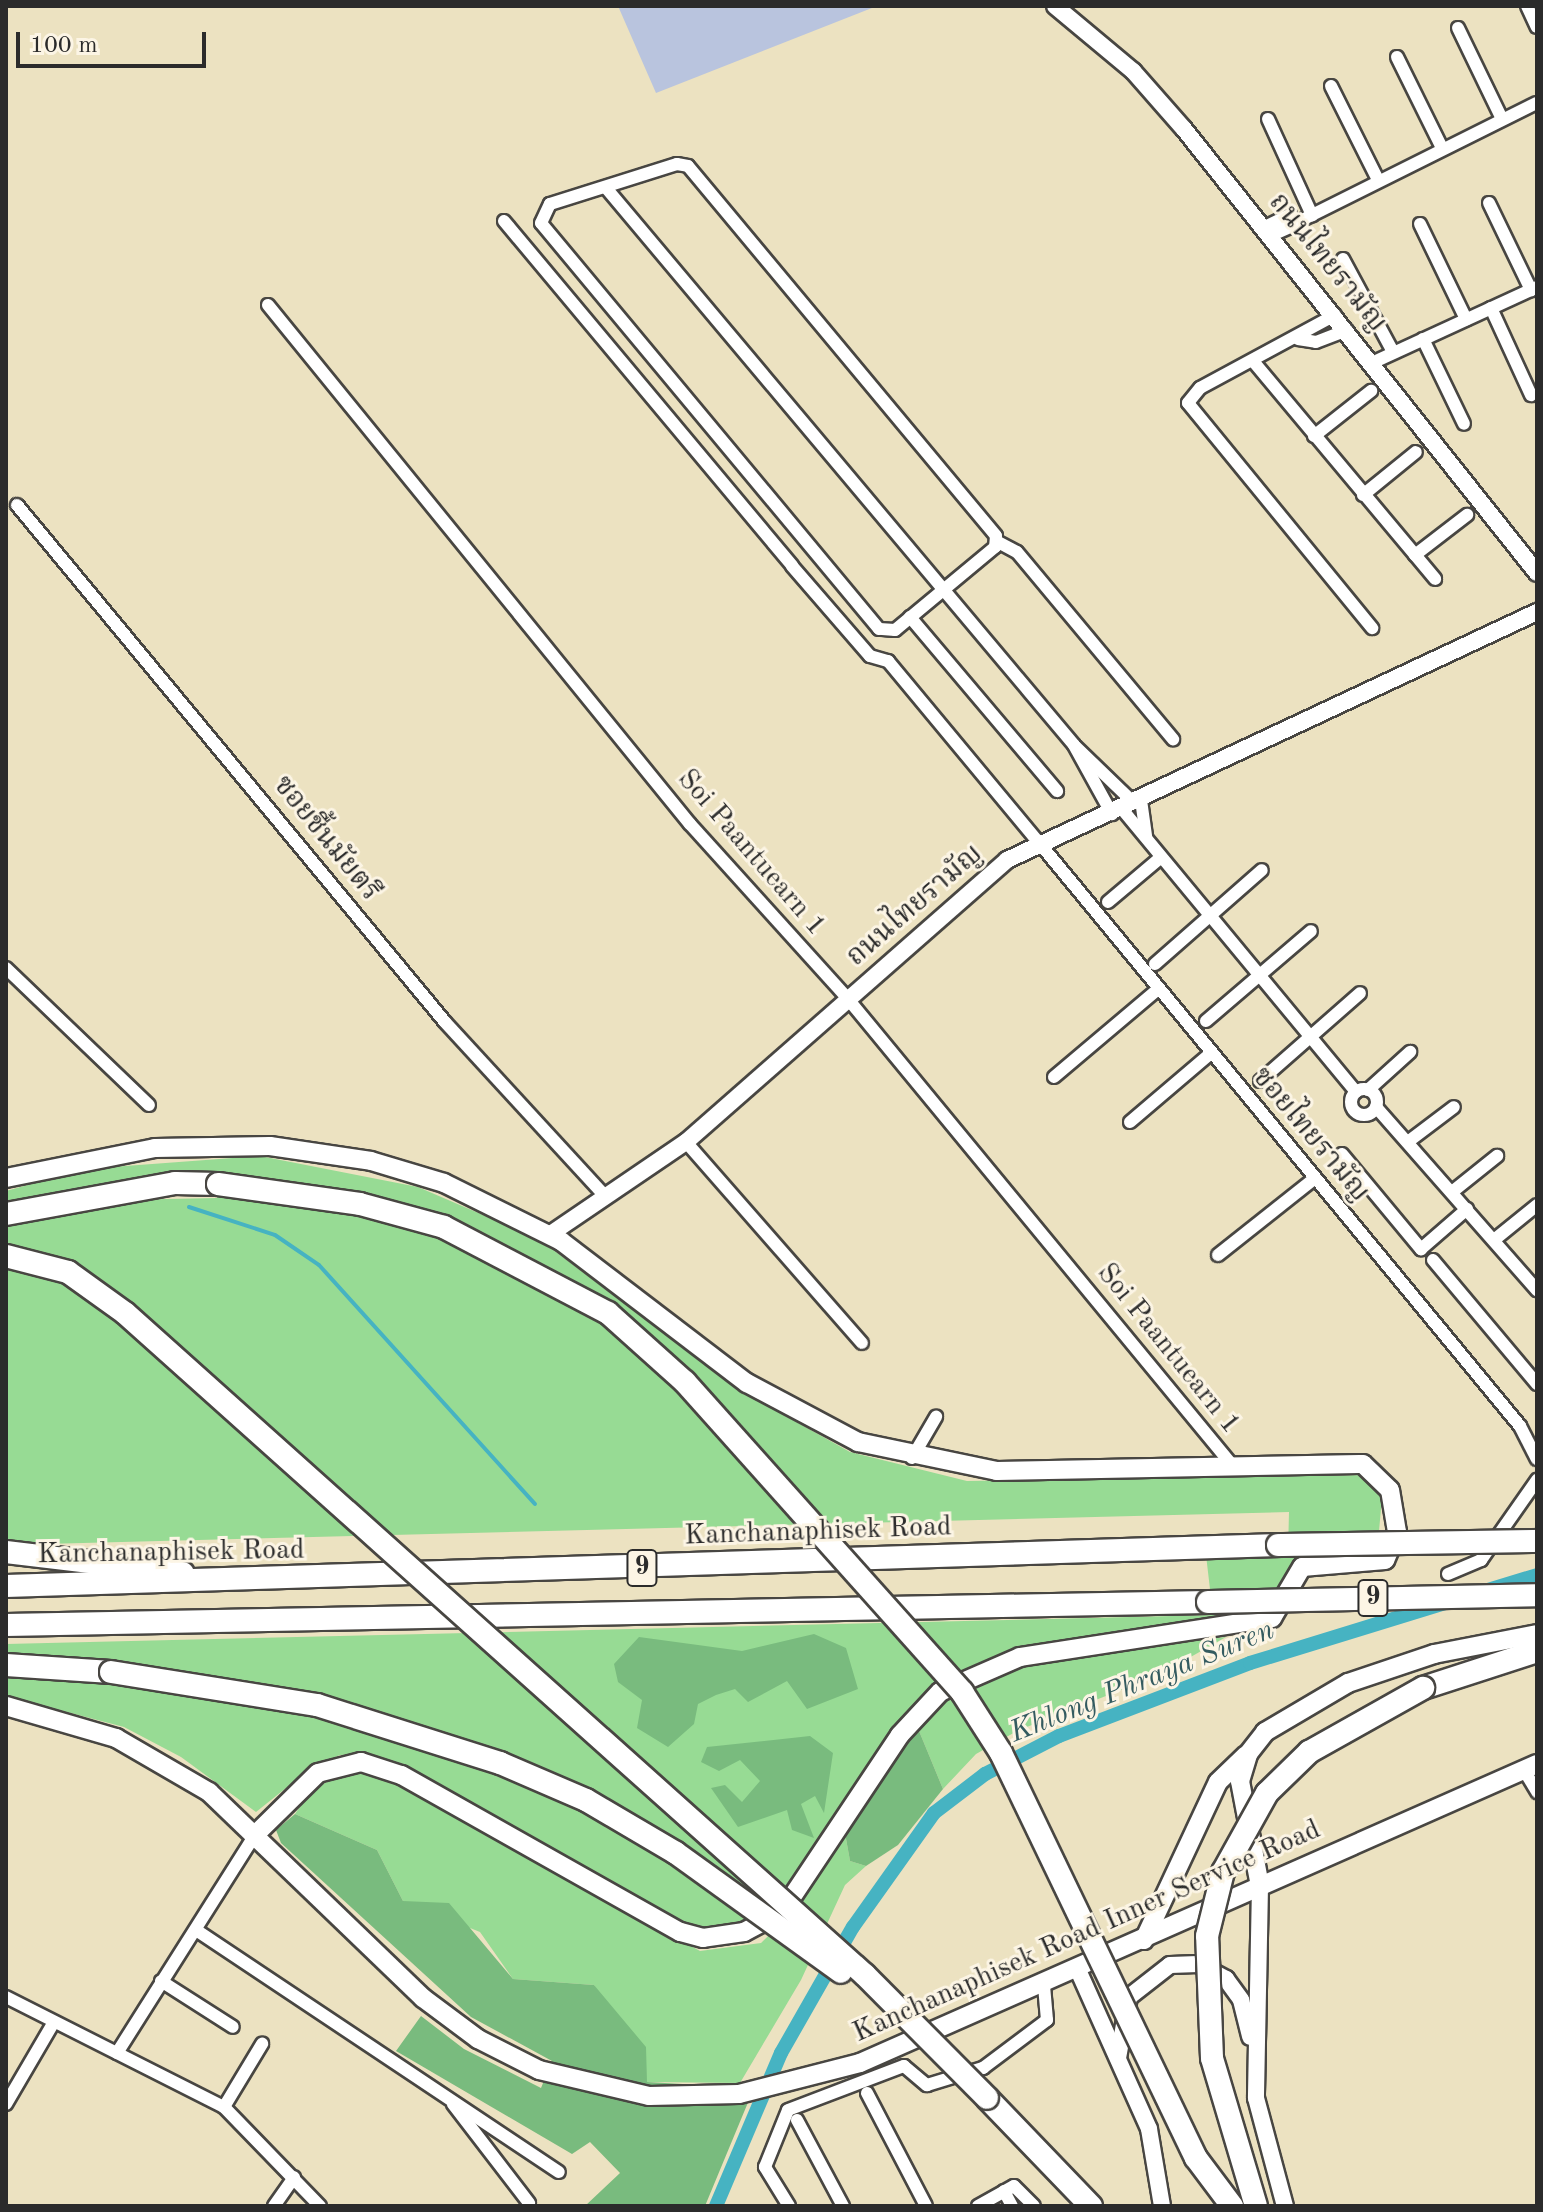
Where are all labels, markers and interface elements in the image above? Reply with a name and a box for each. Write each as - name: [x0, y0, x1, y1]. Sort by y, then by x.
- scale bar: [20, 16, 210, 66]
- text: 100 m: [30, 34, 98, 58]
- street label: ถนนไทยรามัญ: [1261, 187, 1393, 339]
- street label: Soi Paantuearn 1: [670, 763, 832, 943]
- street label: ซอยชื้นมัยตรี: [265, 770, 387, 908]
- street label: ถนนไทยรามัญ: [840, 838, 990, 974]
- street label: ซอยไทยรามัญ: [1244, 1061, 1376, 1209]
- street label: Soi Paantuearn 1: [1089, 1257, 1247, 1441]
- street label: Kanchanaphisek Road: [684, 1511, 952, 1553]
- street label: Kanchanaphisek Road: [37, 1534, 305, 1572]
- road number: 9: [626, 1546, 658, 1590]
- road number: 9: [1357, 1576, 1389, 1620]
- water label: Khlong Phraya Suren: [1004, 1612, 1280, 1752]
- street label: Kanchanaphisek Road Inner Service Road: [848, 1813, 1326, 2051]

